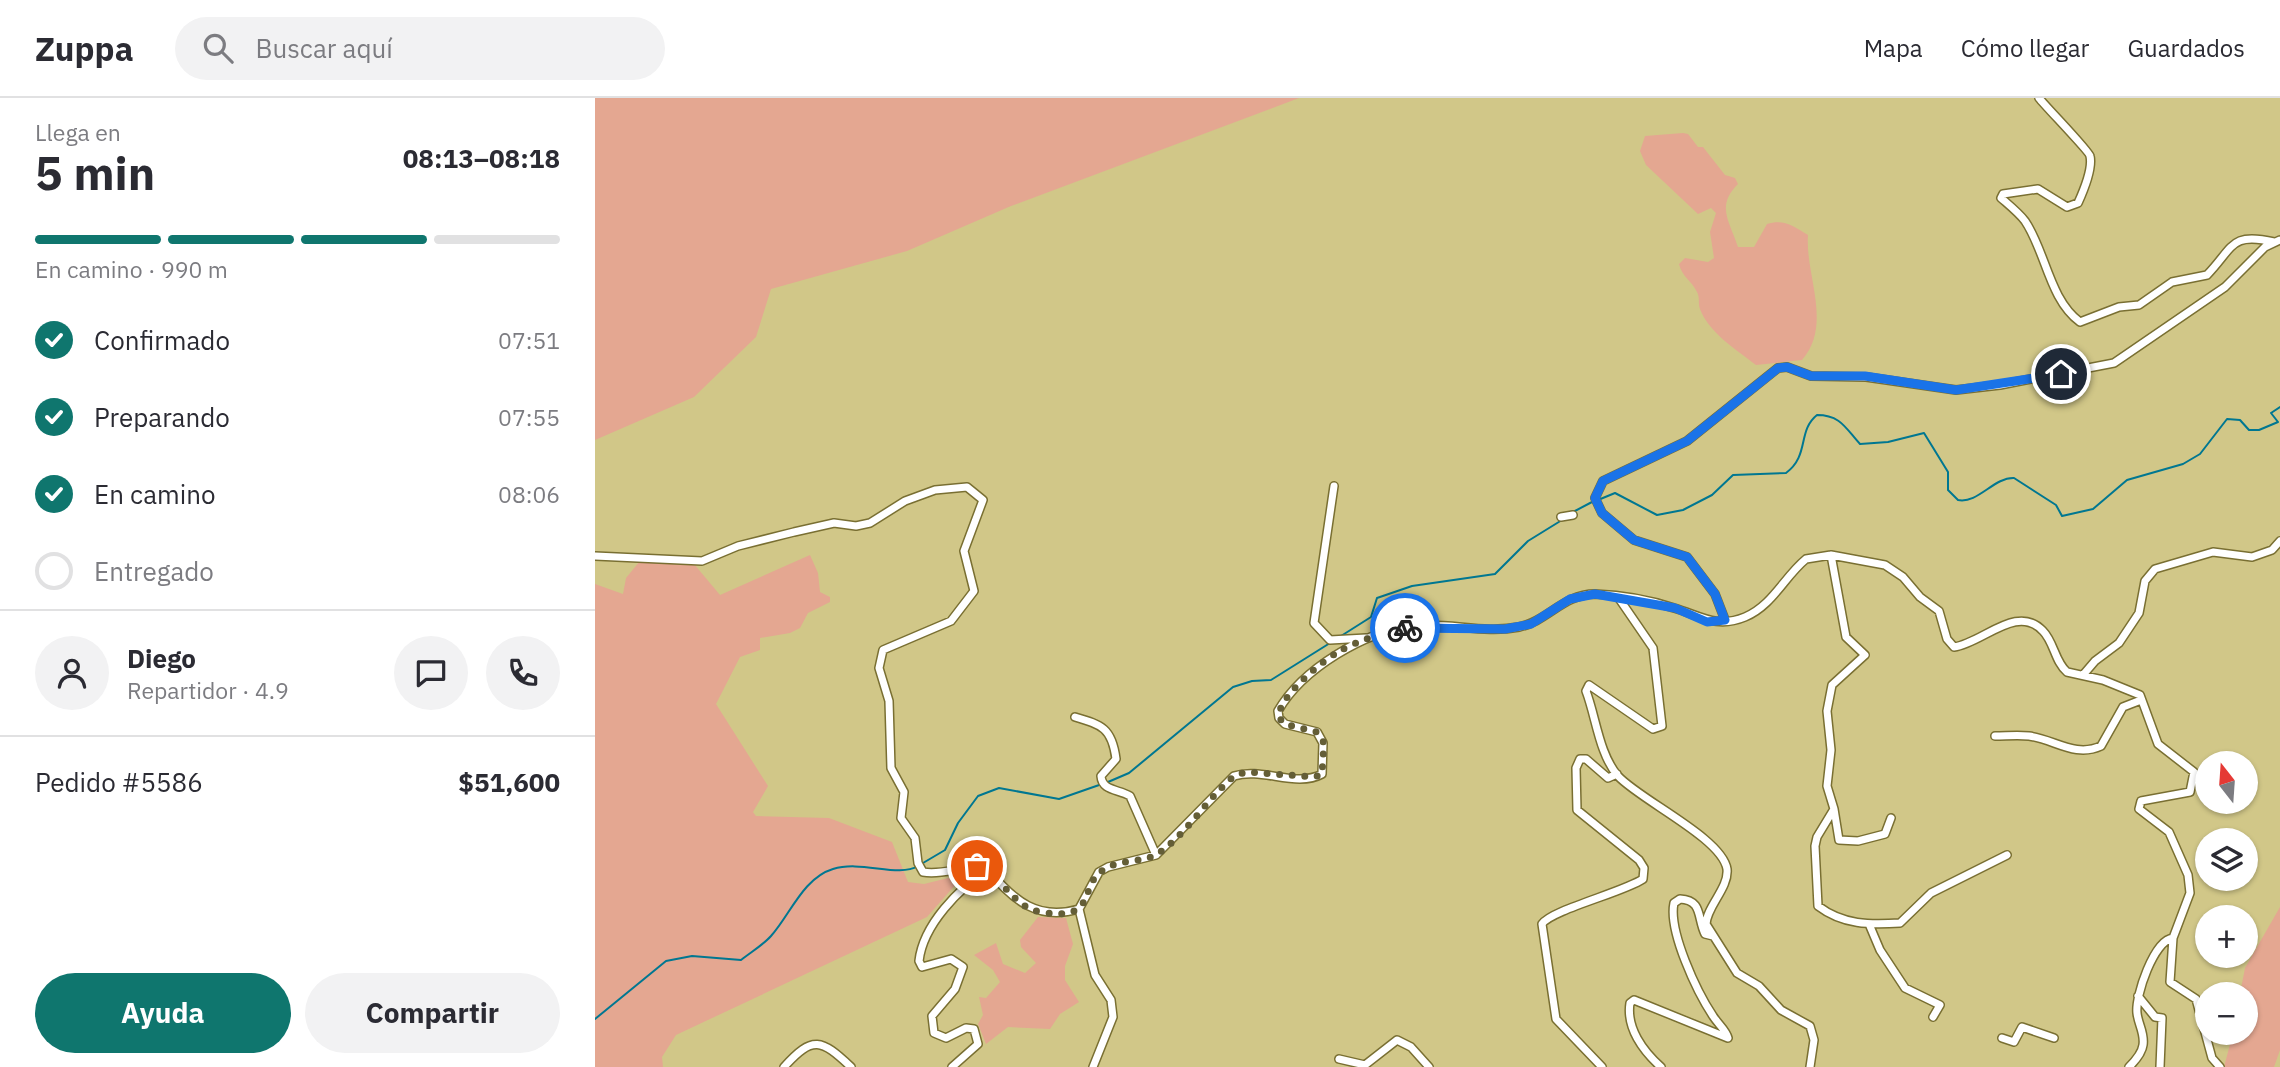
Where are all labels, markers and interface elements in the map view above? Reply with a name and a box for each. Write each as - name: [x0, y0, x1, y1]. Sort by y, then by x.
- search box: [175, 17, 665, 80]
- text: Zuppa: [35, 27, 133, 70]
- icon: search: [199, 29, 237, 67]
- text: Buscar aquí: [255, 31, 393, 65]
- text: Mapa: [1864, 32, 1923, 64]
- text: Cómo llegar: [1961, 32, 2089, 64]
- text: Guardados: [2127, 32, 2245, 64]
- text: Llega en: [35, 117, 121, 147]
- text: 08:13–08:18: [403, 141, 560, 175]
- text: 5 min: [35, 143, 155, 203]
- text: En camino · 990 m: [35, 254, 228, 284]
- icon: check: [35, 321, 73, 359]
- text: Confirmado: [94, 323, 230, 357]
- text: 07:51: [498, 325, 560, 355]
- pin: [2031, 344, 2091, 404]
- icon: home: [2042, 355, 2080, 393]
- icon: check: [35, 398, 73, 436]
- text: Preparando: [94, 400, 230, 434]
- text: 07:55: [498, 402, 560, 432]
- icon: check: [35, 475, 73, 513]
- text: En camino: [94, 477, 216, 511]
- text: 08:06: [498, 479, 560, 509]
- text: Entregado: [94, 554, 214, 588]
- courier: [1370, 593, 1440, 663]
- icon: bike: [1386, 609, 1424, 647]
- button: person: [35, 636, 109, 710]
- button: chat: [394, 636, 468, 710]
- button: phone: [486, 636, 560, 710]
- text: Diego: [127, 641, 196, 675]
- text: Repartidor · 4.9: [127, 675, 289, 705]
- north arrow: [2195, 751, 2257, 814]
- map controls: [2195, 751, 2258, 1045]
- text: Pedido #5586: [35, 765, 203, 799]
- text: $51,600: [458, 765, 560, 799]
- button: layers: [2195, 828, 2258, 891]
- pin: [947, 836, 1007, 896]
- icon: bag: [958, 847, 996, 885]
- button: +: [2195, 905, 2258, 968]
- button: Ayuda: [35, 973, 291, 1053]
- button: Compartir: [305, 973, 560, 1053]
- button: −: [2195, 982, 2258, 1045]

